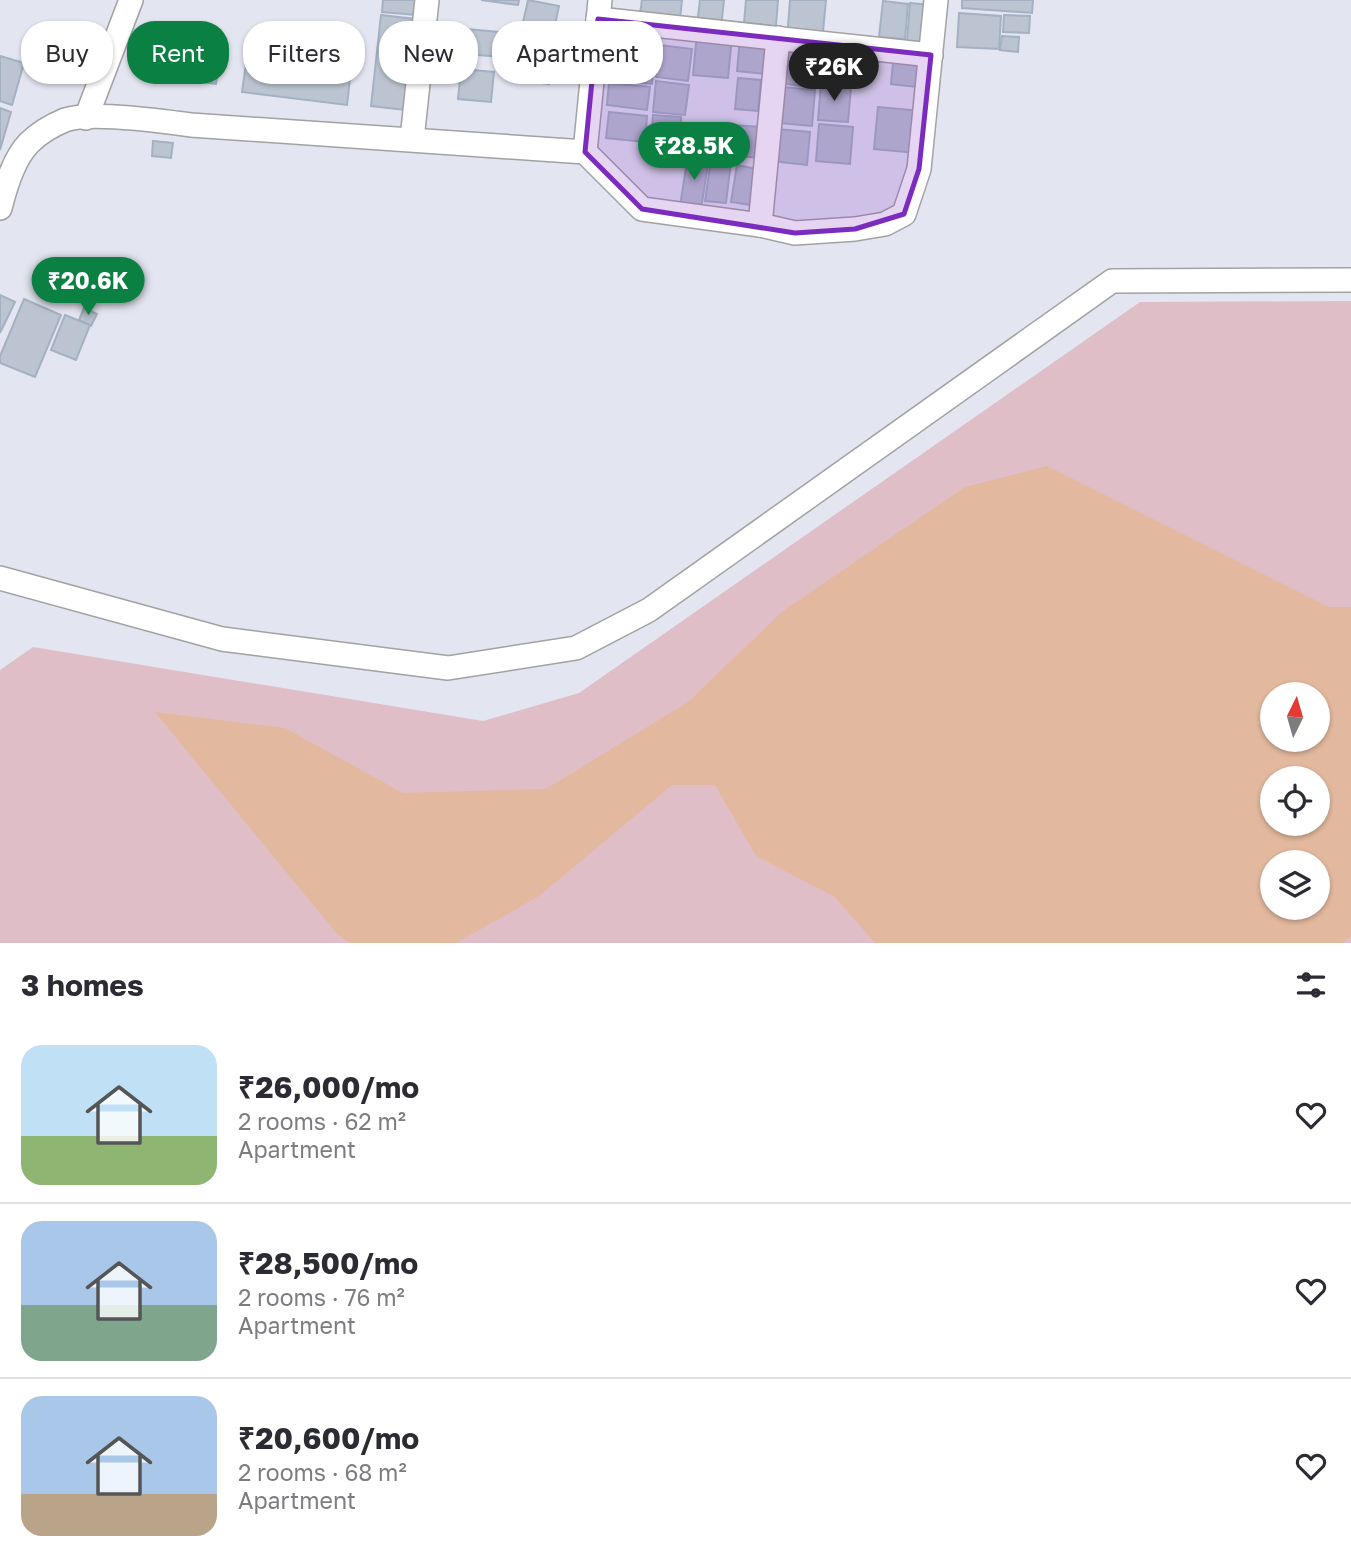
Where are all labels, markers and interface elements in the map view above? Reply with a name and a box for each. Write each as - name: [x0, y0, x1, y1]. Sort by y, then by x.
- chip: Buy: [21, 21, 113, 84]
- chip: Rent: [127, 21, 229, 84]
- chip: Filters: [243, 21, 365, 84]
- chip: New: [379, 21, 478, 84]
- chip: Apartment: [492, 21, 663, 84]
- pin: ₹26K: [793, 43, 875, 103]
- text: ₹26K: [805, 52, 863, 80]
- pin: ₹28.5K: [637, 122, 751, 182]
- text: ₹28.5K: [654, 131, 734, 159]
- pin: ₹20.6K: [31, 258, 145, 317]
- text: ₹20.6K: [48, 266, 128, 294]
- north arrow: [1260, 682, 1330, 752]
- map controls: [1260, 682, 1330, 920]
- button: locate: [1260, 766, 1330, 836]
- button: layers: [1260, 850, 1330, 920]
- icon: filters: [1292, 966, 1330, 1004]
- text: 3 homes: [21, 967, 144, 1003]
- text: ₹26,000/mo: [238, 1069, 419, 1105]
- icon: home: [77, 1073, 161, 1157]
- icon: heart: [1292, 1096, 1330, 1134]
- text: 2 rooms · 62 m²: [238, 1107, 406, 1135]
- text: Apartment: [238, 1135, 356, 1163]
- text: ₹28,500/mo: [238, 1245, 418, 1281]
- icon: home: [77, 1249, 161, 1333]
- icon: heart: [1292, 1272, 1330, 1310]
- text: 2 rooms · 76 m²: [238, 1283, 405, 1311]
- text: Apartment: [238, 1311, 356, 1339]
- text: ₹20,600/mo: [238, 1420, 419, 1456]
- icon: home: [77, 1424, 161, 1508]
- icon: heart: [1292, 1447, 1330, 1485]
- text: 2 rooms · 68 m²: [238, 1458, 407, 1486]
- text: Apartment: [238, 1486, 356, 1514]

